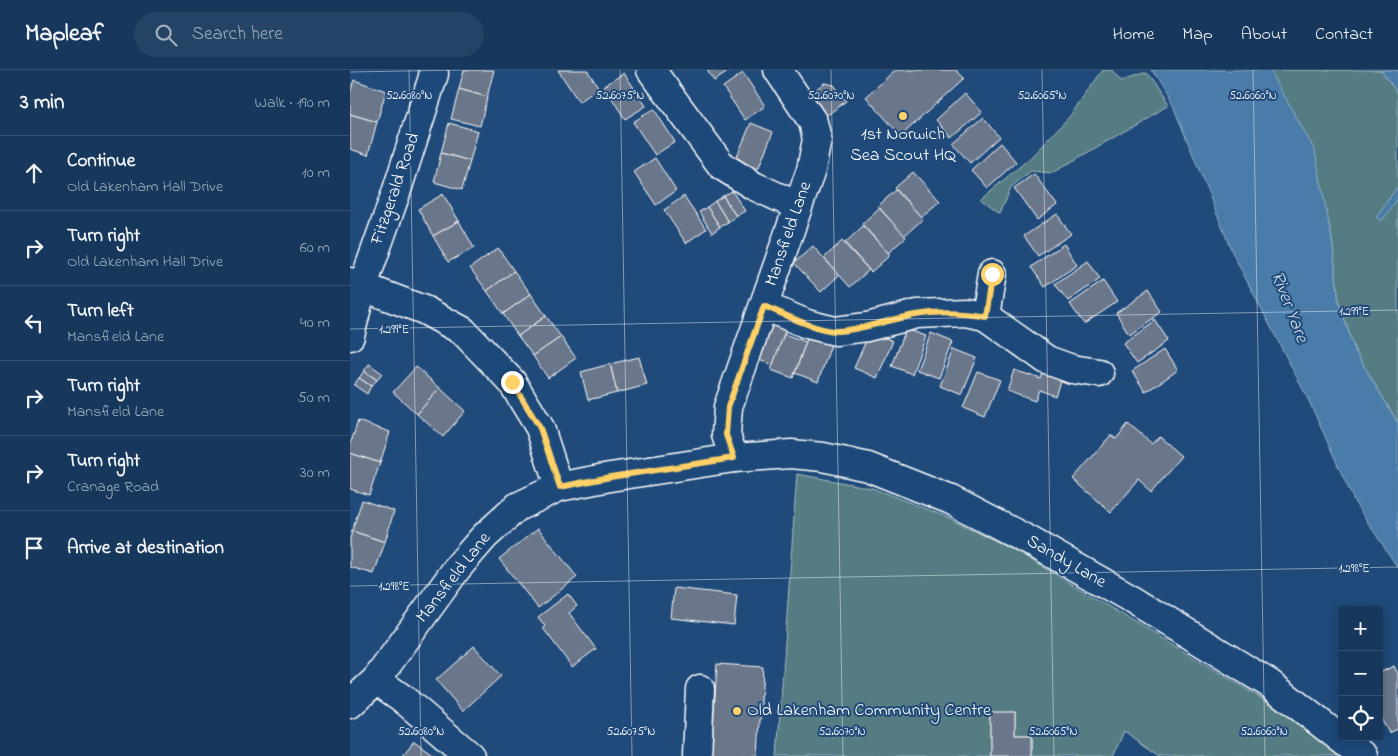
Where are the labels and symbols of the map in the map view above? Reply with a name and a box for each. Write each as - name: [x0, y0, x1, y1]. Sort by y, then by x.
- text: 52.6080°N: [386, 87, 432, 105]
- text: 52.6075°N: [596, 87, 644, 105]
- text: 52.6070°N: [807, 87, 855, 105]
- text: 52.6065°N: [1017, 87, 1067, 105]
- text: 52.6060°N: [1229, 87, 1277, 105]
- marker: 1st Norwich Sea Scout HQ: [897, 110, 909, 122]
- place label: 1st Norwich Sea Scout HQ: [850, 122, 956, 169]
- street label: Fitzgerald Road: [364, 130, 428, 250]
- street label: Mansfield Lane: [759, 177, 819, 290]
- route start: [981, 263, 1004, 286]
- water label: River Yare: [1263, 267, 1315, 348]
- text: 1.299°E: [1339, 303, 1369, 321]
- text: 1.299°E: [379, 321, 409, 339]
- route end: [501, 371, 524, 394]
- street label: Mansfield Lane: [410, 526, 498, 629]
- street label: Sandy Lane: [1021, 529, 1111, 596]
- text: 1.298°E: [1339, 560, 1369, 578]
- text: 1.298°E: [379, 578, 409, 596]
- place label: Old Lakenham Community Centre: [747, 698, 992, 724]
- marker: Old Lakenham Community Centre: [731, 705, 743, 717]
- text: 52.6080°N: [398, 723, 444, 741]
- text: 52.6075°N: [607, 723, 655, 741]
- text: 52.6070°N: [818, 723, 866, 741]
- text: 52.6065°N: [1028, 723, 1078, 741]
- text: 52.6060°N: [1240, 723, 1288, 741]

